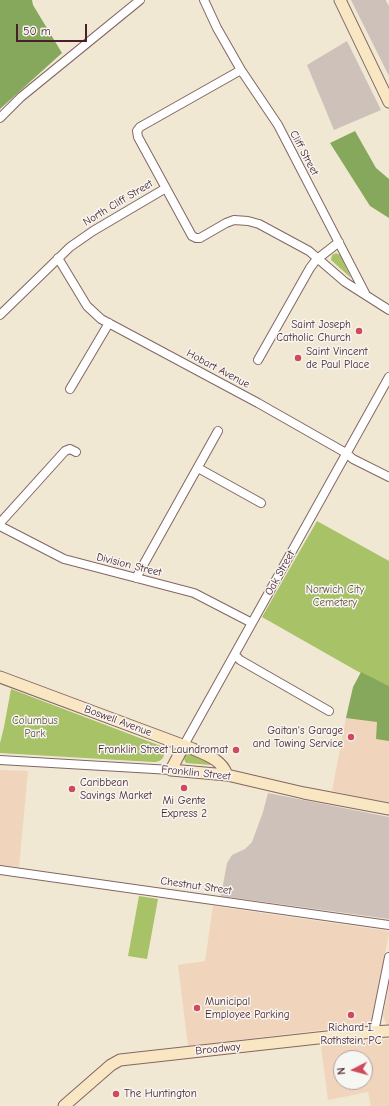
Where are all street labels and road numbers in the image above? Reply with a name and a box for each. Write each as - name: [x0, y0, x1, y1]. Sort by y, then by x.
- street label: Cliff Street: [287, 128, 321, 178]
- street label: North Cliff Street: [81, 177, 155, 229]
- street label: Hobart Avenue: [184, 347, 252, 391]
- street label: Oak Street: [262, 548, 298, 598]
- street label: Division Street: [95, 551, 163, 579]
- street label: Boswell Avenue: [82, 703, 154, 739]
- street label: Franklin Street: [161, 763, 231, 783]
- street label: Chestnut Street: [159, 874, 233, 898]
- street label: Broadway: [195, 1040, 241, 1058]

